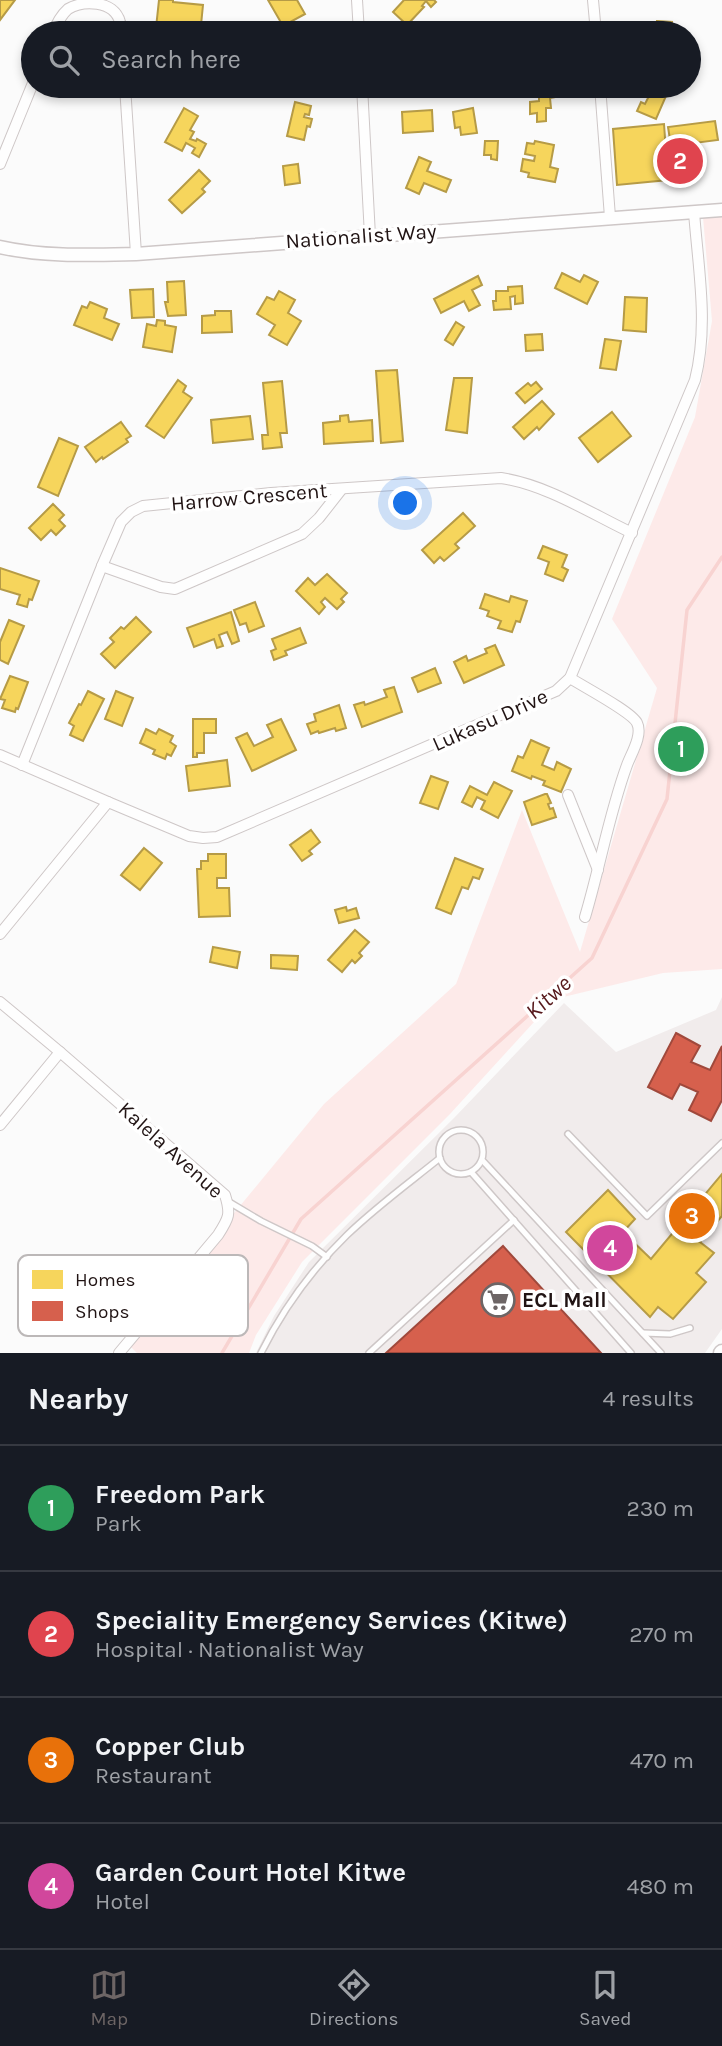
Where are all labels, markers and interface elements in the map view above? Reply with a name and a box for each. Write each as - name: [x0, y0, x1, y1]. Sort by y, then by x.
- search box: [21, 21, 701, 98]
- icon: search: [45, 41, 83, 79]
- text: Search here: [101, 44, 241, 75]
- pin: 2: [657, 135, 703, 187]
- street label: Nationalist Way: [285, 219, 438, 253]
- street label: Harrow Crescent: [170, 478, 328, 516]
- your location: [388, 486, 422, 520]
- street label: Lukasu Drive: [429, 684, 551, 756]
- pin: 1: [658, 723, 704, 775]
- water label: Kitwe: [520, 970, 577, 1025]
- street label: Kalela Avenue: [114, 1097, 228, 1203]
- pin: 3: [669, 1190, 715, 1242]
- pin: 4: [587, 1222, 633, 1274]
- legend: [18, 1255, 248, 1336]
- text: Homes: [75, 1269, 136, 1291]
- supermarket icon: ECL Mall: [479, 1281, 517, 1319]
- place label: ECL Mall: [522, 1288, 607, 1312]
- text: Shops: [75, 1301, 129, 1323]
- text: Nearby: [28, 1381, 128, 1417]
- text: 4 results: [602, 1385, 694, 1412]
- text: Freedom Park: [95, 1479, 265, 1510]
- text: 1: [47, 1495, 55, 1522]
- text: 230 m: [626, 1495, 694, 1522]
- text: Park: [95, 1510, 142, 1537]
- text: Speciality Emergency Services (Kitwe): [95, 1605, 568, 1636]
- text: 2: [44, 1621, 58, 1648]
- text: 270 m: [629, 1621, 694, 1648]
- text: Hospital · Nationalist Way: [95, 1636, 364, 1663]
- text: Copper Club: [95, 1731, 245, 1762]
- text: 3: [44, 1747, 58, 1774]
- text: 470 m: [630, 1747, 694, 1774]
- text: Restaurant: [95, 1762, 212, 1789]
- text: Garden Court Hotel Kitwe: [95, 1857, 406, 1888]
- text: 4: [44, 1873, 58, 1900]
- text: 480 m: [626, 1873, 694, 1900]
- text: Hotel: [95, 1888, 150, 1915]
- tab: Map: [90, 1966, 128, 2030]
- tab: Directions: [309, 1966, 398, 2030]
- tab: Saved: [579, 1966, 632, 2030]

